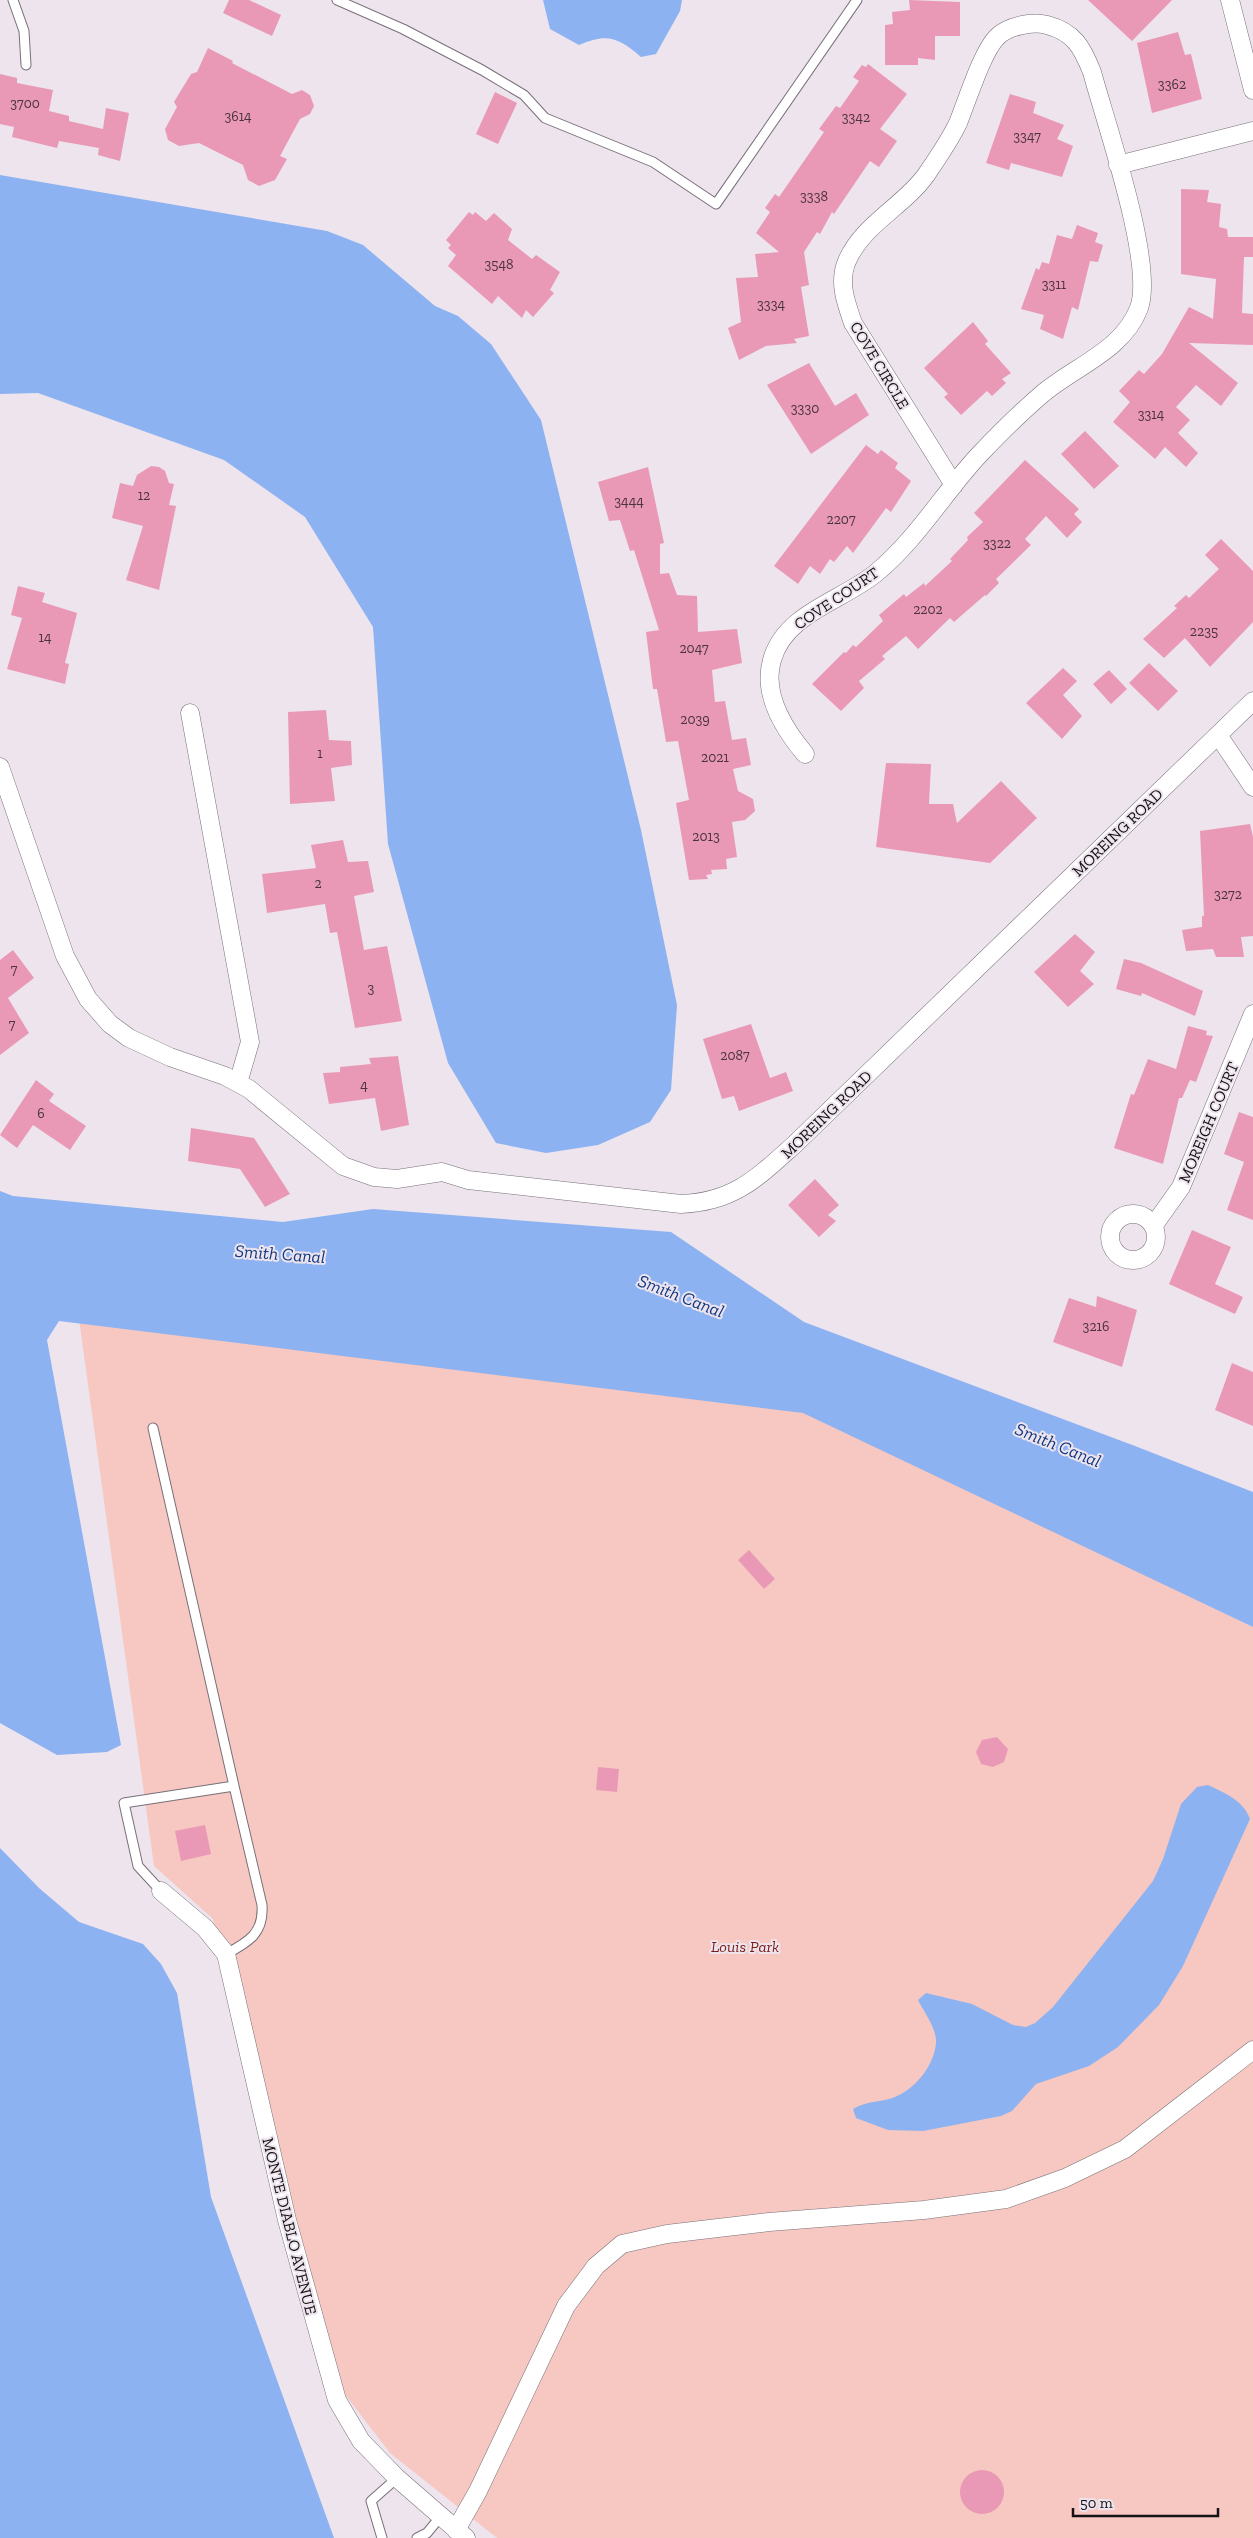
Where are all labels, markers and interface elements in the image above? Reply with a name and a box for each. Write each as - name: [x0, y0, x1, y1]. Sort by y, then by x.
- house number: 3362: [1158, 76, 1186, 93]
- house number: 3700: [10, 95, 40, 112]
- house number: 3614: [224, 108, 252, 125]
- house number: 3342: [842, 109, 870, 126]
- house number: 3347: [1013, 128, 1041, 145]
- house number: 3338: [800, 188, 828, 205]
- house number: 3548: [484, 256, 514, 273]
- house number: 3311: [1042, 276, 1067, 293]
- house number: 3334: [757, 296, 785, 313]
- street label: COVE CIRCLE: [846, 318, 913, 412]
- house number: 3330: [791, 400, 819, 417]
- house number: 3314: [1138, 406, 1165, 423]
- house number: 12: [138, 487, 150, 504]
- house number: 3444: [614, 493, 644, 510]
- house number: 2207: [826, 511, 856, 528]
- house number: 3322: [983, 535, 1011, 552]
- street label: COVE COURT: [790, 563, 882, 634]
- house number: 2202: [913, 601, 943, 618]
- house number: 2235: [1190, 623, 1218, 640]
- house number: 14: [39, 629, 52, 646]
- house number: 2047: [679, 640, 709, 657]
- house number: 2039: [680, 711, 710, 728]
- house number: 1: [317, 745, 323, 762]
- house number: 2021: [701, 749, 730, 766]
- street label: MOREING ROAD: [1068, 784, 1167, 880]
- house number: 2013: [692, 828, 720, 845]
- house number: 2: [314, 875, 322, 892]
- house number: 3272: [1214, 886, 1242, 903]
- house number: 7: [11, 961, 18, 978]
- house number: 3: [368, 980, 375, 997]
- house number: 7: [9, 1016, 16, 1033]
- house number: 2087: [720, 1047, 750, 1064]
- street label: MOREIGH COURT: [1174, 1059, 1243, 1185]
- street label: MOREING ROAD: [777, 1066, 876, 1162]
- house number: 4: [360, 1077, 368, 1094]
- house number: 6: [37, 1105, 45, 1122]
- water label: Smith Canal: [234, 1240, 326, 1268]
- water label: Smith Canal: [635, 1270, 727, 1322]
- house number: 3216: [1083, 1318, 1109, 1335]
- water label: Smith Canal: [1012, 1418, 1104, 1472]
- park label: Louis Park: [711, 1937, 779, 1956]
- street label: MONTE DIABLO AVENUE: [258, 2136, 321, 2317]
- scale bar: [1073, 2486, 1218, 2518]
- text: 50 m: [1080, 2494, 1113, 2512]

